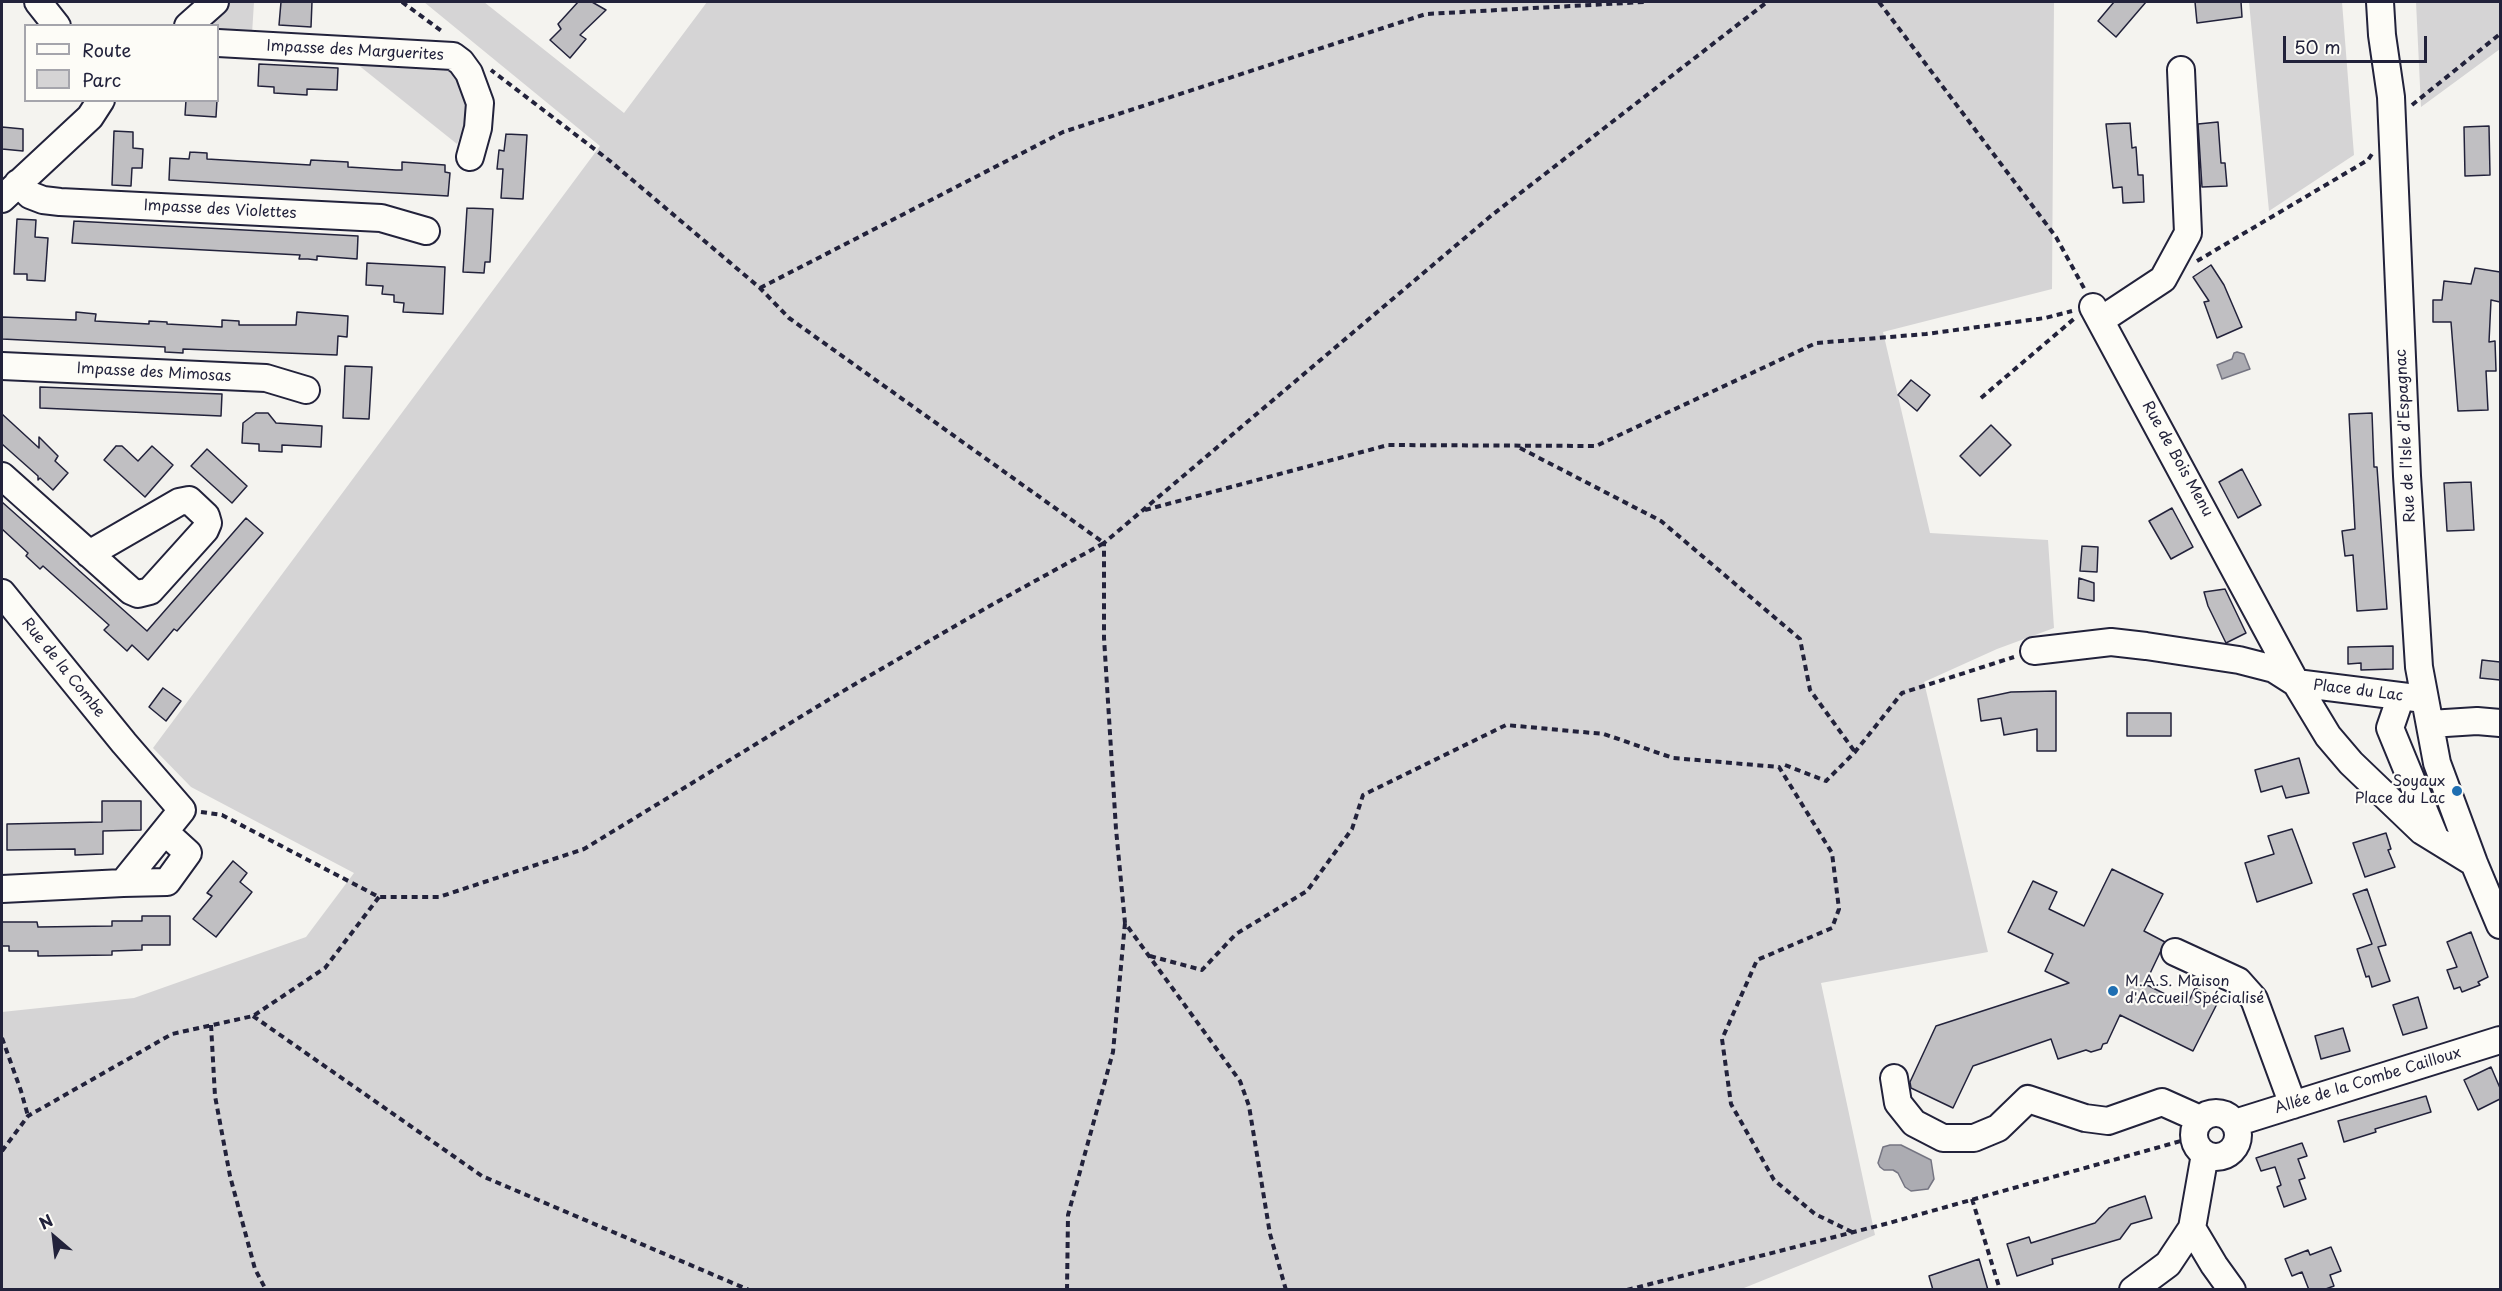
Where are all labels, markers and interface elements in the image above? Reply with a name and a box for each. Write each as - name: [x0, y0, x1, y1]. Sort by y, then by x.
- legend: [24, 24, 219, 102]
- scale bar: [2286, 24, 2430, 62]
- text: 50 m: [2294, 33, 2341, 60]
- text: Route: [82, 36, 131, 63]
- street label: Impasse des Marguerites: [266, 37, 444, 65]
- text: Parc: [82, 66, 121, 93]
- street label: Impasse des Violettes: [143, 197, 297, 223]
- street label: Rue de l'Isle d'Espagnac: [2392, 349, 2420, 523]
- street label: Impasse des Mimosas: [76, 360, 232, 386]
- street label: Rue de Bois Menu: [2138, 398, 2216, 520]
- street label: Rue de la Combe: [17, 615, 109, 721]
- street label: Place du Lac: [2312, 677, 2404, 705]
- place label: Soyaux Place du Lac: [2355, 773, 2445, 808]
- marker: Soyaux Place du Lac: [2450, 784, 2464, 798]
- place label: M.A.S. Maison d'Accueil Spécialisé: [2125, 973, 2264, 1008]
- marker: M.A.S. Maison d'Accueil Spécialisé: [2106, 984, 2120, 998]
- street label: Allée de la Combe Cailloux: [2273, 1044, 2463, 1118]
- north arrow: [24, 1207, 84, 1267]
- text: N: [34, 1208, 57, 1235]

